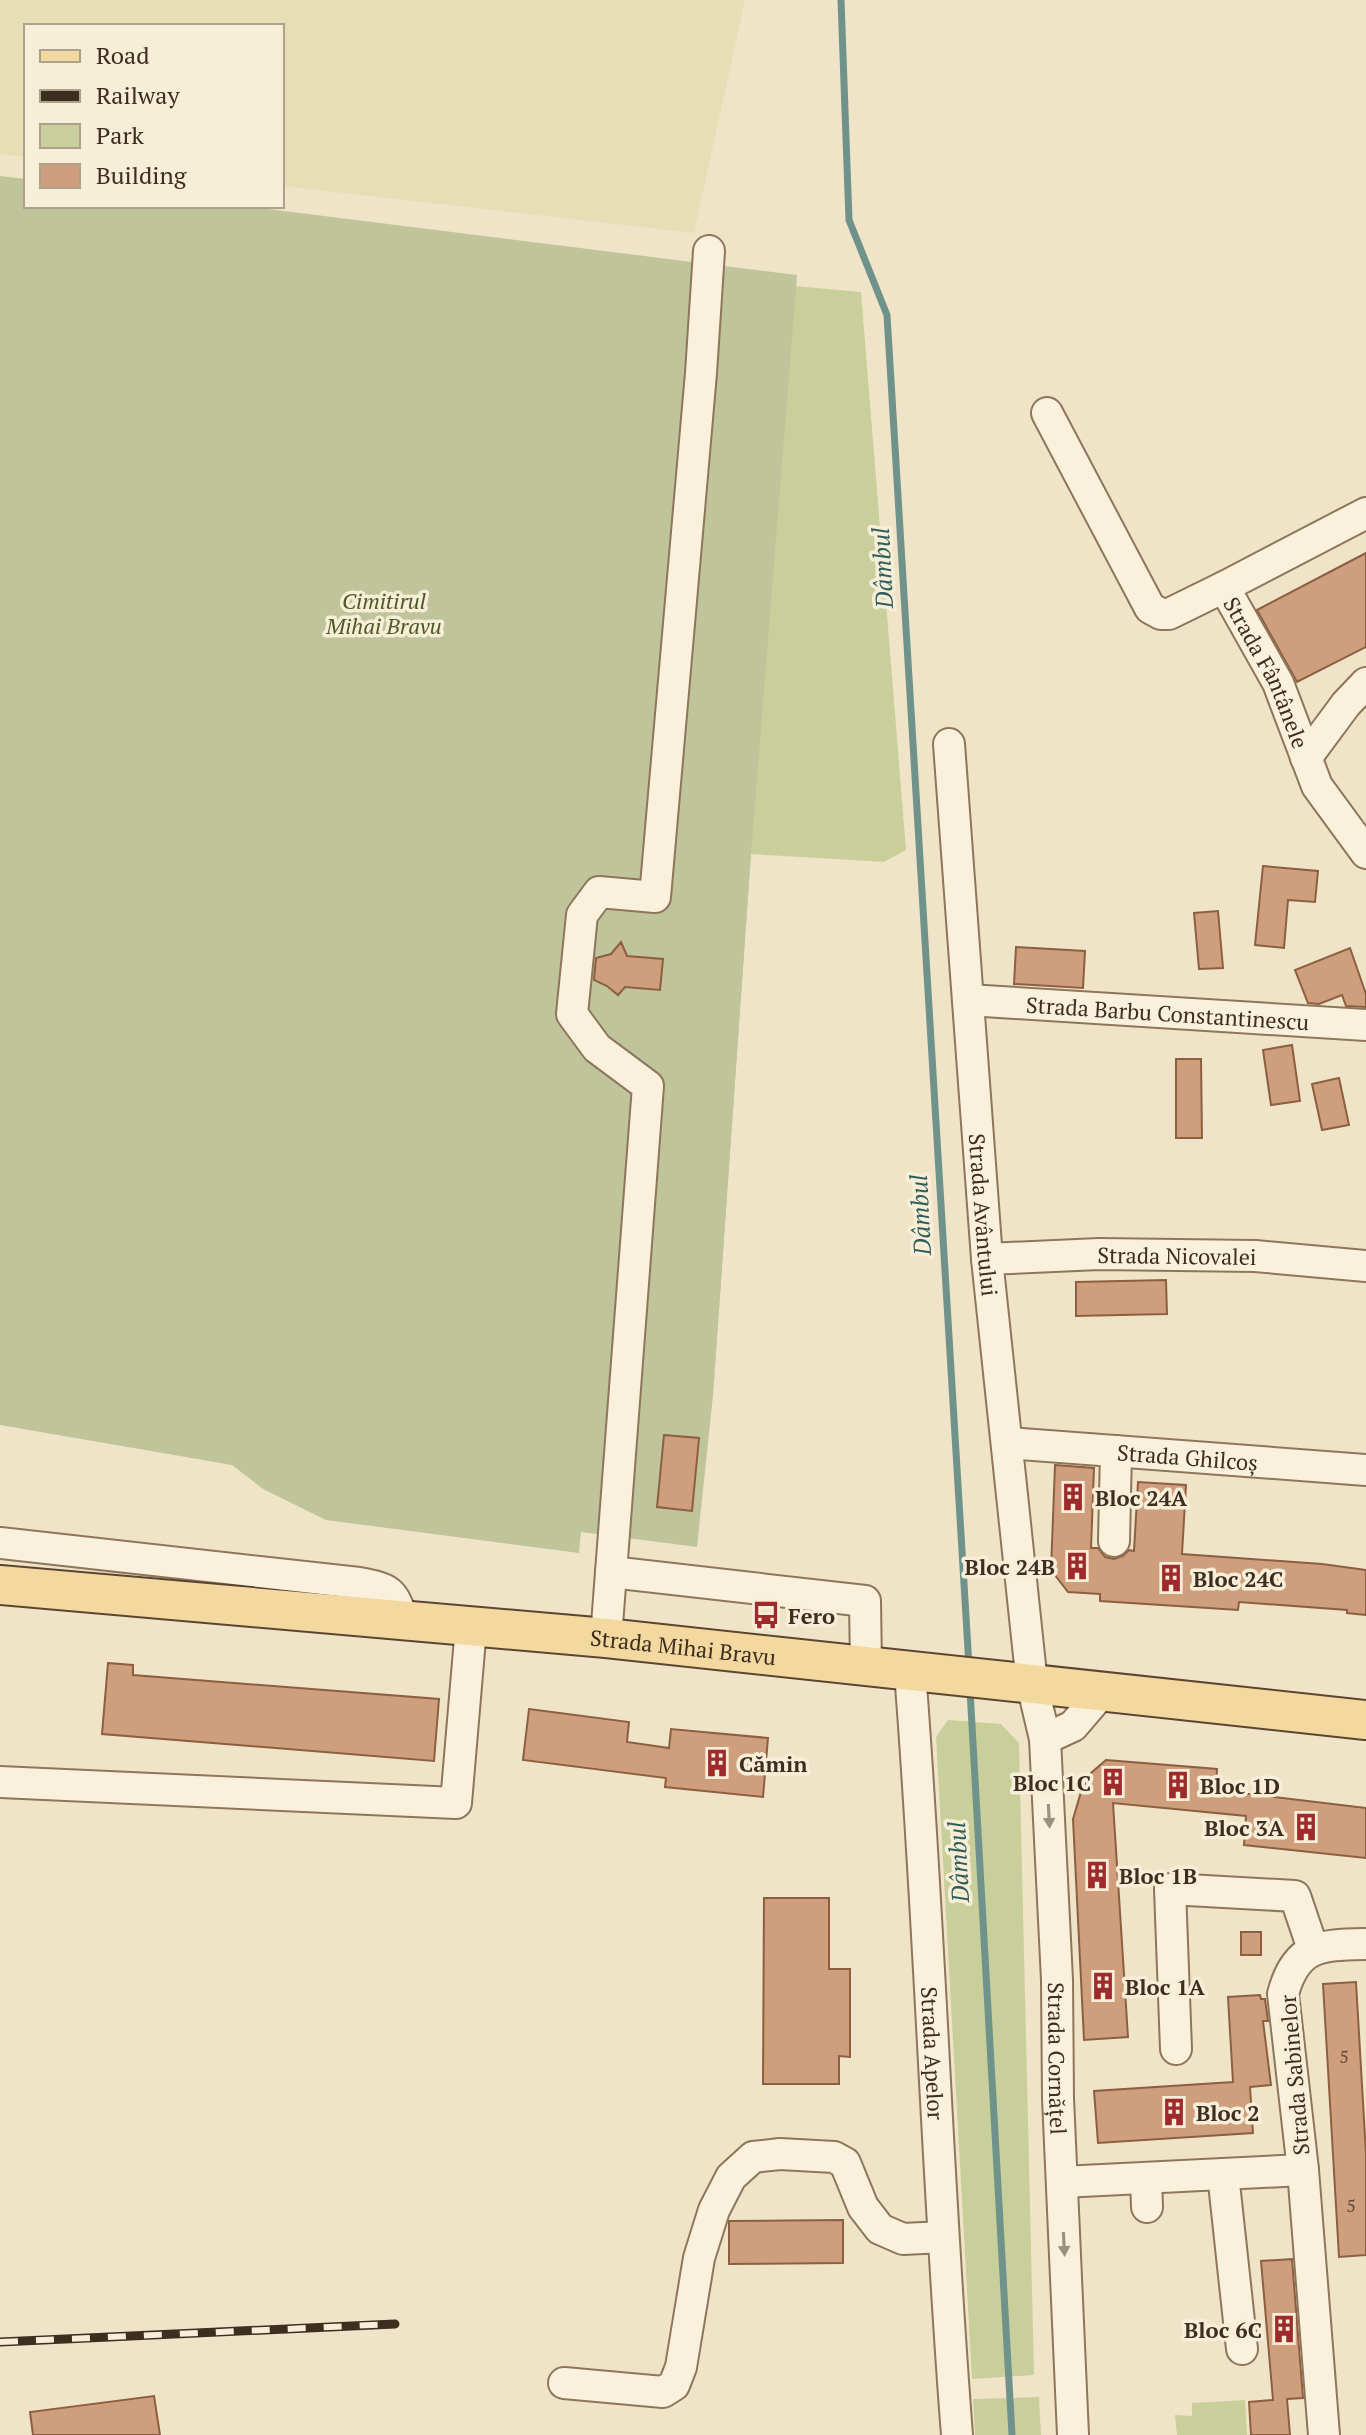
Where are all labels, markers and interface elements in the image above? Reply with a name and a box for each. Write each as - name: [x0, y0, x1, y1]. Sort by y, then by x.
- legend: [24, 24, 284, 208]
- text: Road: [96, 39, 150, 71]
- text: Railway: [96, 79, 180, 111]
- text: Park: [96, 119, 145, 151]
- text: Building: [96, 159, 187, 191]
- water label: Dâmbul: [864, 526, 900, 610]
- park label: Cimitirul Mihai Bravu: [325, 586, 442, 640]
- street label: Strada Fântânele: [1218, 591, 1316, 752]
- street label: Strada Barbu Constantinescu: [1025, 989, 1310, 1036]
- street label: Strada Avântului: [963, 1132, 1005, 1298]
- water label: Dâmbul: [902, 1173, 938, 1257]
- street label: Strada Nicovalei: [1097, 1239, 1257, 1271]
- street label: Strada Ghilcoș: [1116, 1437, 1259, 1476]
- building icon: Bloc 24A: [1058, 1482, 1088, 1512]
- place label: Bloc 24A: [1095, 1483, 1188, 1512]
- building icon: Bloc 24B: [1062, 1551, 1092, 1581]
- place label: Bloc 24B: [965, 1552, 1055, 1581]
- building icon: Bloc 24C: [1156, 1563, 1186, 1593]
- place label: Bloc 24C: [1193, 1564, 1283, 1593]
- bus stop icon: Fero: [751, 1600, 781, 1630]
- place label: Fero: [788, 1601, 835, 1630]
- street label: Strada Mihai Bravu: [589, 1622, 778, 1671]
- building icon: Cămin: [702, 1748, 732, 1778]
- place label: Cămin: [739, 1749, 807, 1778]
- building icon: Bloc 1C: [1098, 1767, 1128, 1797]
- place label: Bloc 1C: [1013, 1768, 1091, 1797]
- building icon: Bloc 1D: [1163, 1770, 1193, 1800]
- place label: Bloc 1D: [1200, 1771, 1280, 1800]
- one-way arrow: [1043, 1804, 1056, 1829]
- building icon: Bloc 3A: [1291, 1812, 1321, 1842]
- place label: Bloc 3A: [1204, 1813, 1285, 1842]
- water label: Dâmbul: [940, 1820, 976, 1904]
- building icon: Bloc 1B: [1082, 1860, 1112, 1890]
- place label: Bloc 1B: [1119, 1861, 1197, 1890]
- building icon: Bloc 1A: [1088, 1971, 1118, 2001]
- place label: Bloc 1A: [1125, 1972, 1206, 2001]
- street label: Strada Cornățel: [1043, 1982, 1074, 2135]
- street label: Strada Apelor: [915, 1986, 952, 2121]
- street label: Strada Sabinelor: [1272, 1993, 1315, 2156]
- house number: 5: [1339, 2044, 1349, 2068]
- building icon: Bloc 2: [1159, 2097, 1189, 2127]
- place label: Bloc 2: [1196, 2098, 1260, 2127]
- house number: 5: [1346, 2193, 1356, 2217]
- one-way arrow: [1058, 2232, 1071, 2257]
- building icon: Bloc 6C: [1269, 2314, 1299, 2344]
- place label: Bloc 6C: [1184, 2315, 1262, 2344]

